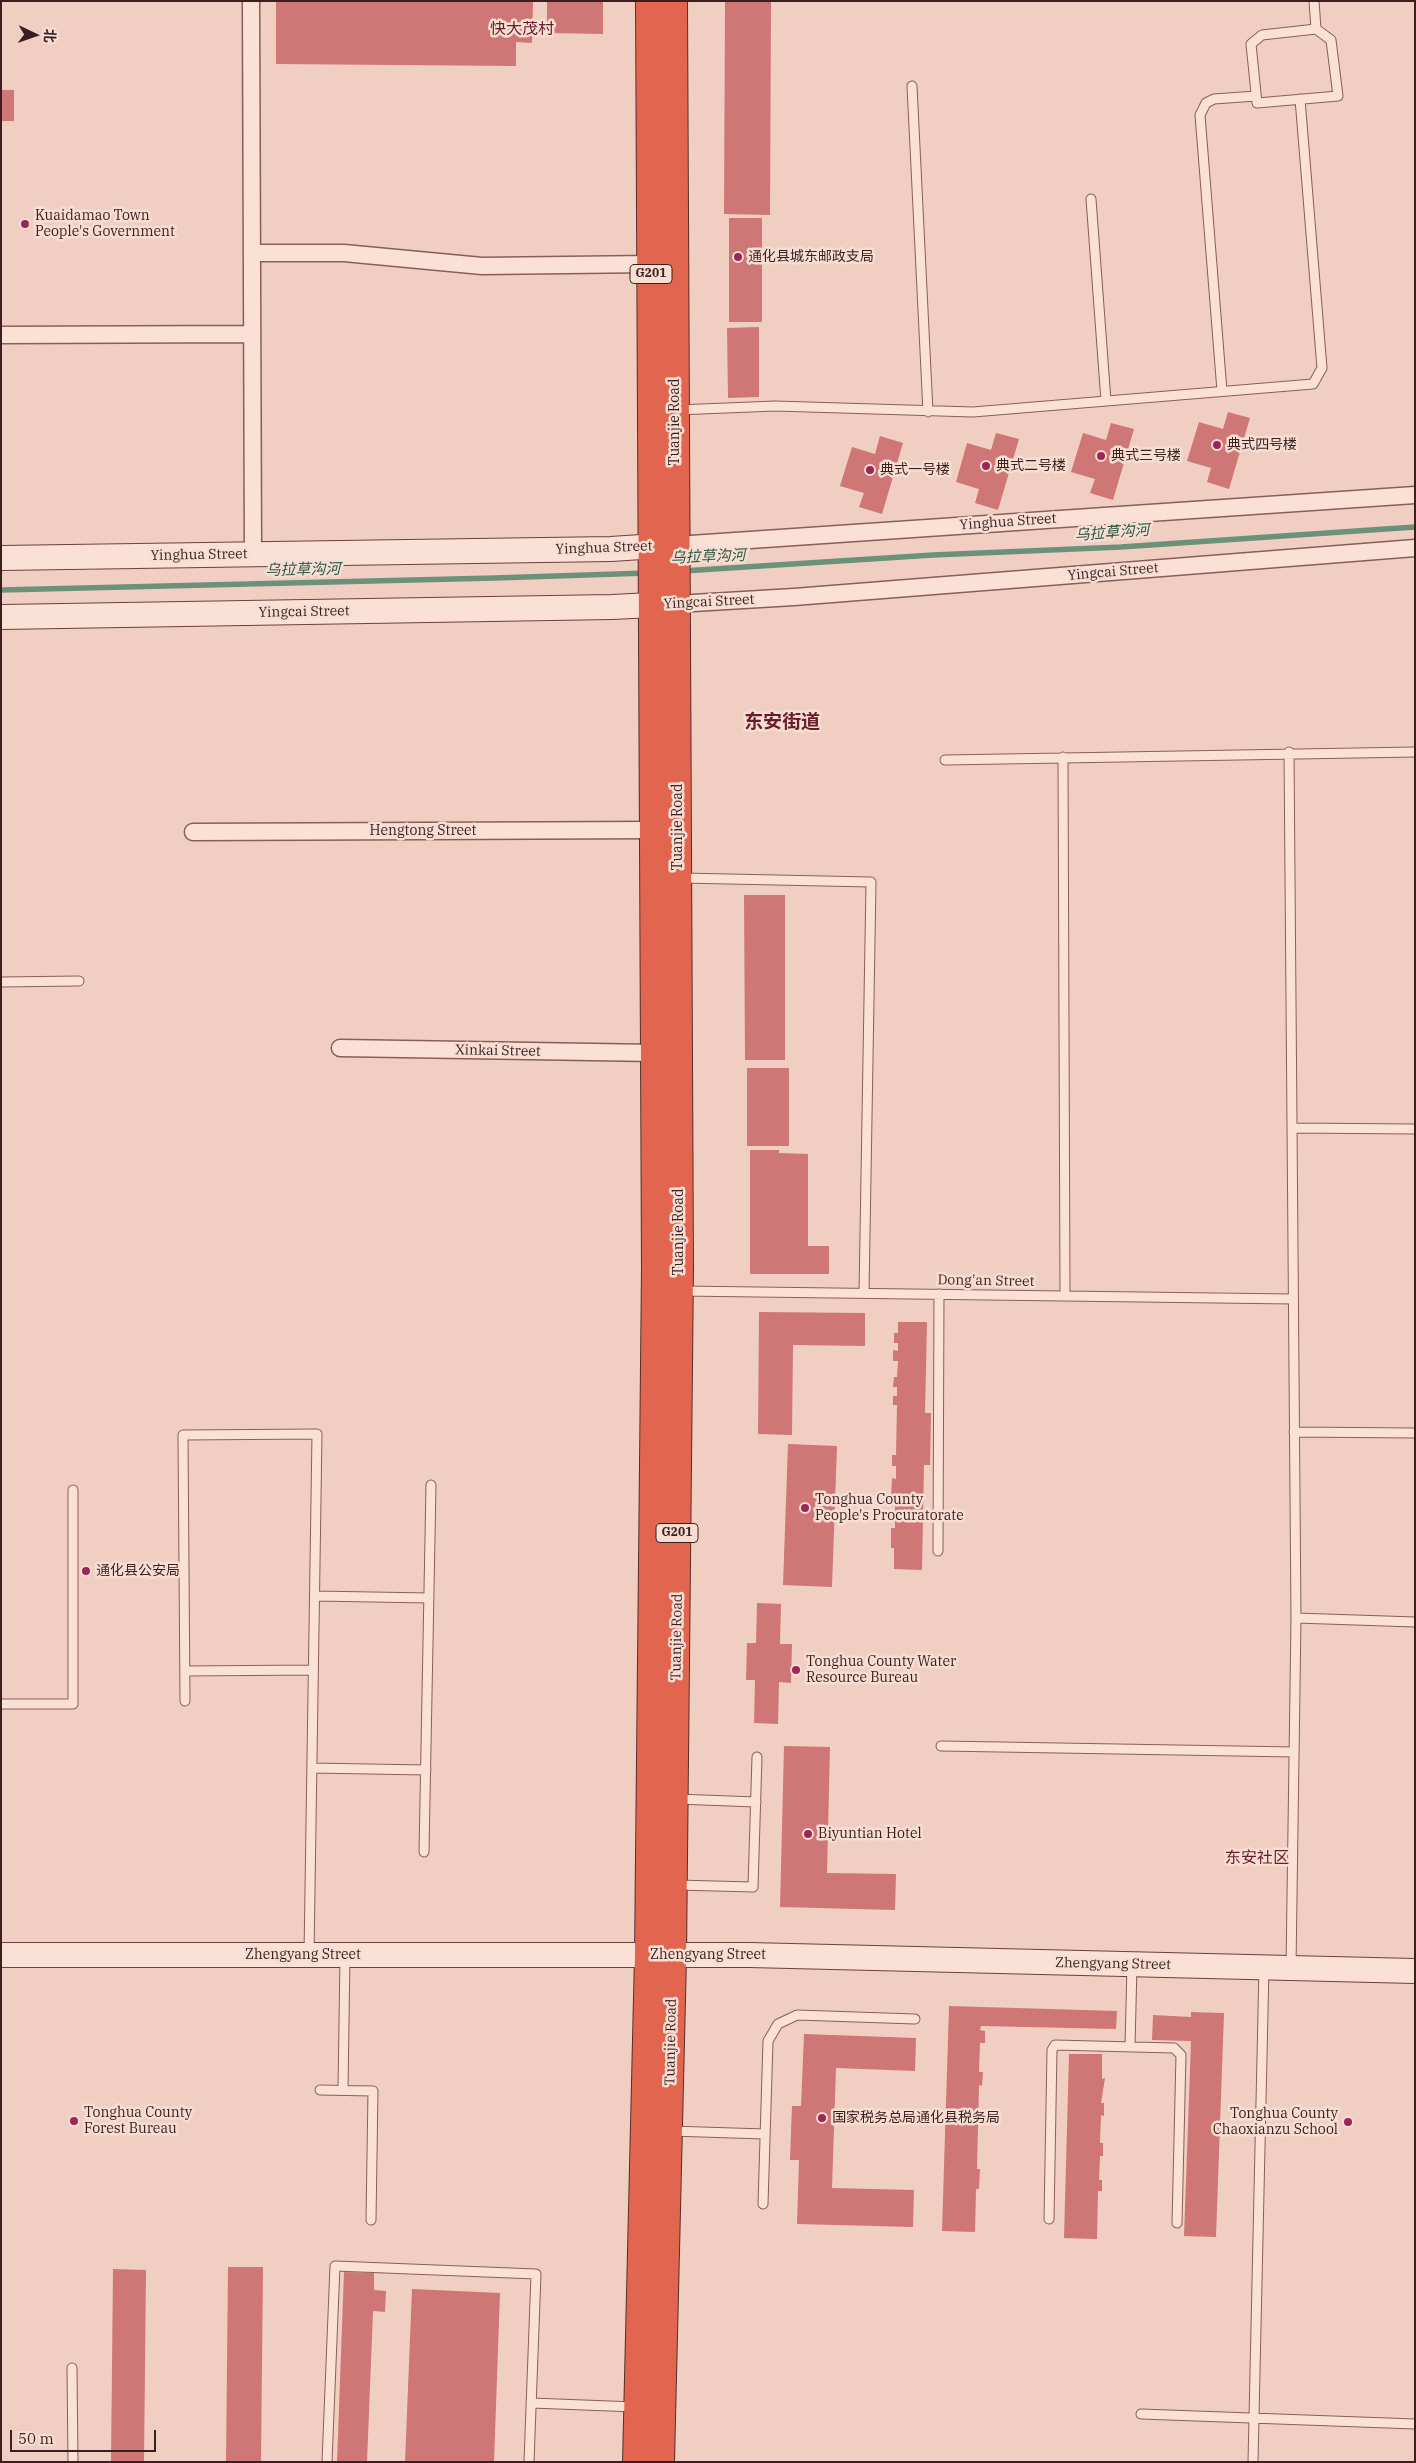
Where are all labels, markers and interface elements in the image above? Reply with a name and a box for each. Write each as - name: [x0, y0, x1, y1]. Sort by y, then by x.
- north arrow: [10, 10, 60, 60]
- district label: 快大茂村: [490, 19, 554, 39]
- text: 北: [41, 28, 59, 43]
- place label: Kuaidamao Town People's Government: [35, 208, 175, 240]
- marker: Kuaidamao Town People's Government: [19, 218, 31, 230]
- place label: 通化县城东邮政支局: [748, 249, 874, 265]
- marker: 通化县城东邮政支局: [732, 251, 744, 263]
- road number: G201: [630, 264, 672, 284]
- street label: Tuanjie Road: [667, 379, 683, 465]
- place label: 典式四号楼: [1227, 437, 1297, 453]
- marker: 典式四号楼: [1211, 439, 1223, 451]
- place label: 典式三号楼: [1111, 448, 1181, 464]
- marker: 典式三号楼: [1095, 450, 1107, 462]
- place label: 典式二号楼: [996, 458, 1066, 474]
- marker: 典式二号楼: [980, 460, 992, 472]
- place label: 典式一号楼: [880, 462, 950, 478]
- marker: 典式一号楼: [864, 464, 876, 476]
- street label: Yinghua Street: [959, 510, 1057, 534]
- water label: 乌拉草沟河: [1074, 521, 1150, 545]
- street label: Yinghua Street: [555, 538, 653, 558]
- street label: Yinghua Street: [150, 546, 248, 564]
- water label: 乌拉草沟河: [670, 547, 746, 567]
- water label: 乌拉草沟河: [265, 560, 341, 580]
- street label: Yingcai Street: [1067, 560, 1159, 584]
- street label: Yingcai Street: [663, 591, 755, 613]
- street label: Yingcai Street: [258, 603, 350, 621]
- district label: 东安街道: [744, 712, 820, 734]
- street label: Tuanjie Road: [670, 784, 686, 870]
- street label: Hengtong Street: [369, 823, 477, 839]
- street label: Xinkai Street: [455, 1042, 541, 1060]
- street label: Tuanjie Road: [671, 1189, 687, 1275]
- street label: Dong'an Street: [937, 1272, 1035, 1290]
- place label: Tonghua County People's Procuratorate: [815, 1492, 964, 1524]
- marker: Tonghua County People's Procuratorate: [799, 1502, 811, 1514]
- road number: G201: [656, 1524, 698, 1542]
- place label: 通化县公安局: [96, 1563, 180, 1579]
- marker: 通化县公安局: [80, 1565, 92, 1577]
- street label: Tuanjie Road: [668, 1593, 686, 1681]
- place label: Tonghua County Water Resource Bureau: [806, 1654, 956, 1686]
- marker: Tonghua County Water Resource Bureau: [790, 1664, 802, 1676]
- place label: Biyuntian Hotel: [818, 1826, 922, 1842]
- marker: Biyuntian Hotel: [802, 1828, 814, 1840]
- district label: 东安社区: [1225, 1848, 1289, 1868]
- street label: Zhengyang Street: [245, 1947, 361, 1963]
- street label: Zhengyang Street: [650, 1947, 766, 1963]
- street label: Zhengyang Street: [1055, 1955, 1171, 1973]
- street label: Tuanjie Road: [662, 1998, 680, 2086]
- place label: Tonghua County Forest Bureau: [84, 2105, 192, 2138]
- place label: Tonghua County Chaoxianzu School: [1213, 2106, 1338, 2138]
- place label: 国家税务总局通化县税务局: [832, 2110, 1000, 2126]
- marker: 国家税务总局通化县税务局: [816, 2112, 828, 2124]
- marker: Tonghua County Forest Bureau: [68, 2115, 80, 2127]
- marker: Tonghua County Chaoxianzu School: [1342, 2116, 1354, 2128]
- scale bar: [12, 2420, 159, 2452]
- text: 50 m: [18, 2429, 54, 2448]

